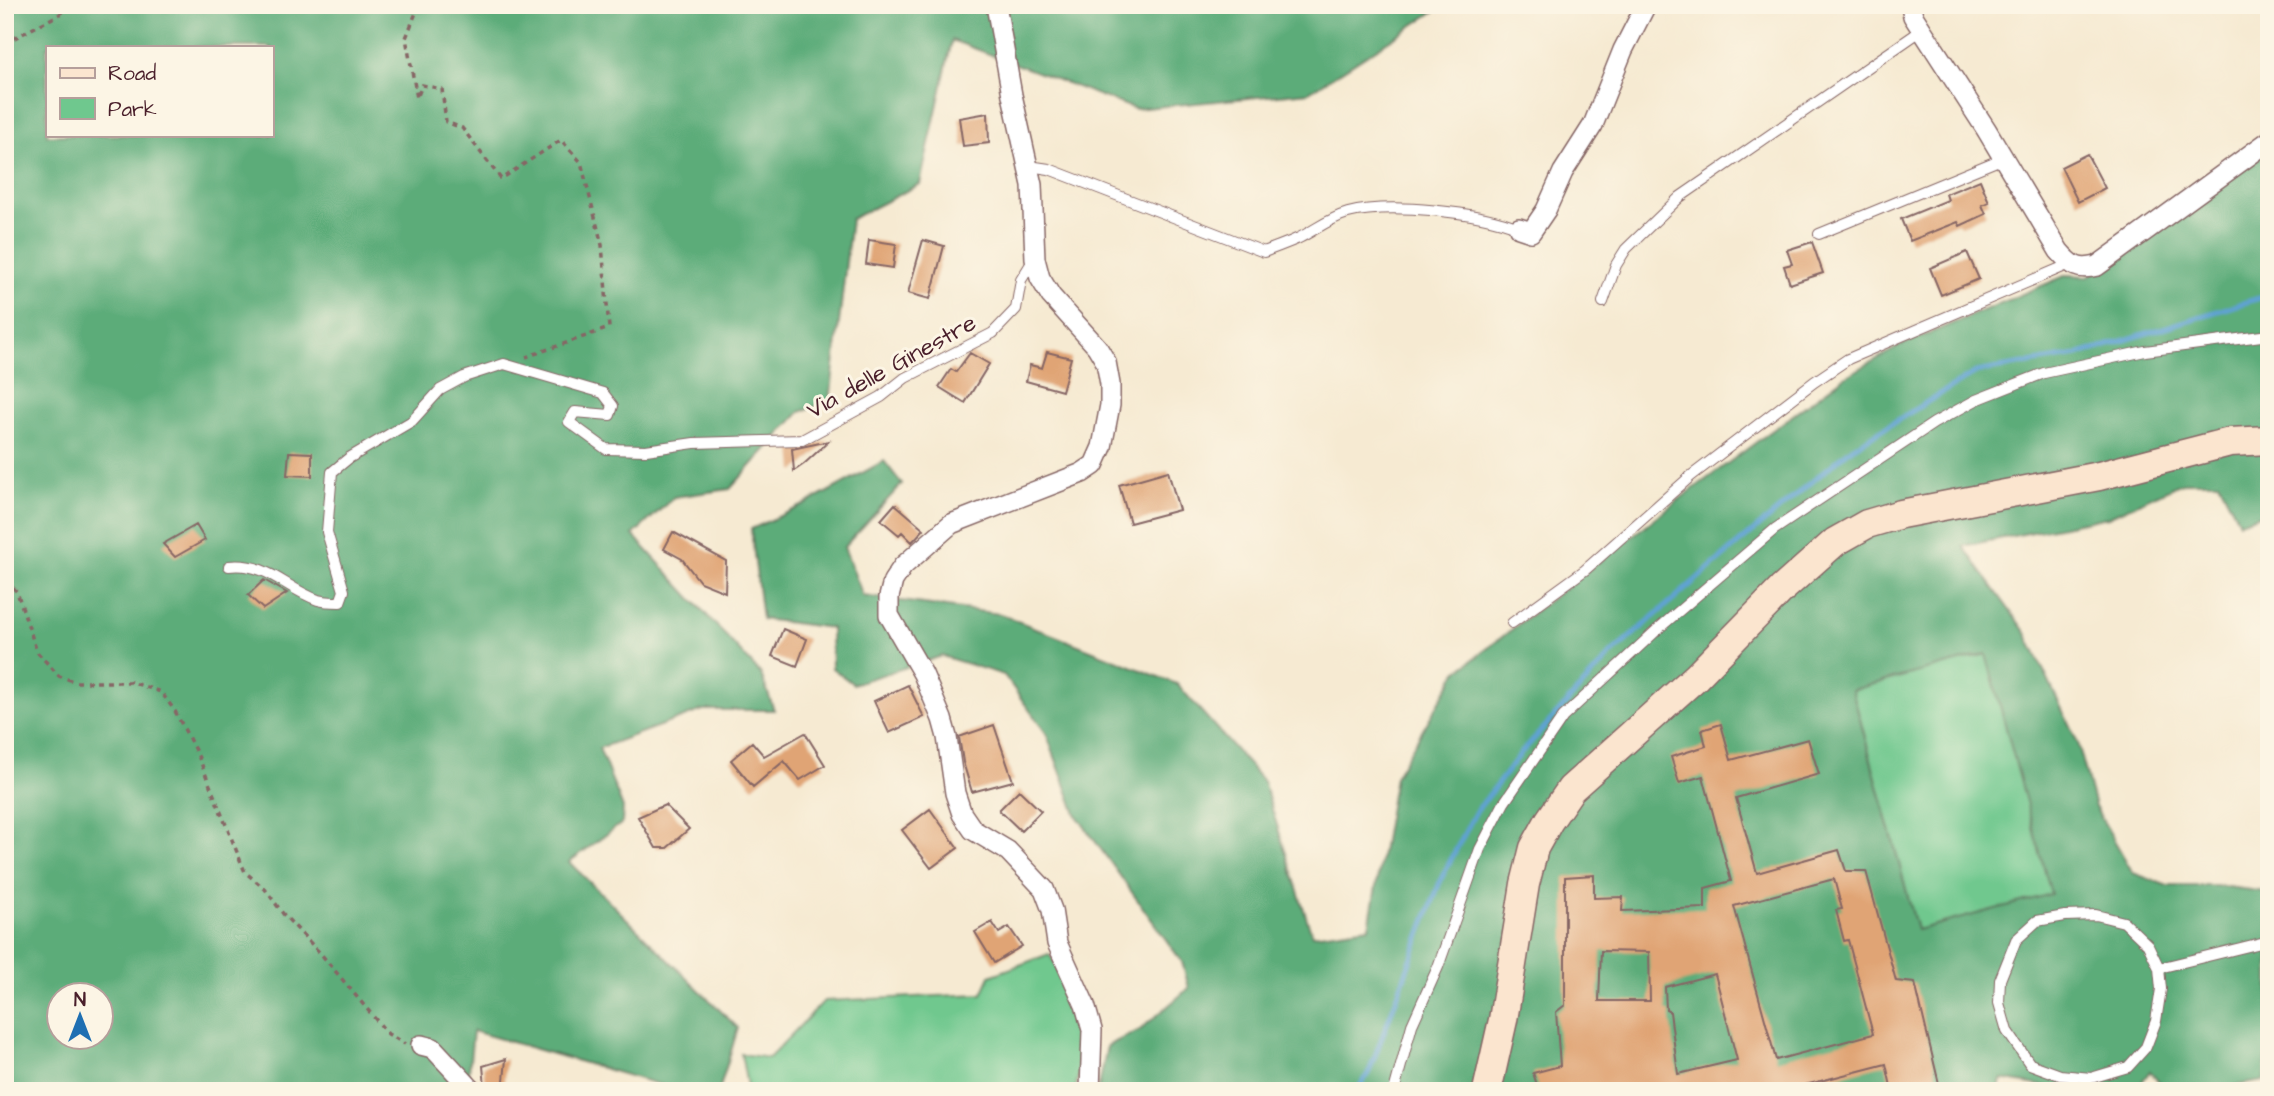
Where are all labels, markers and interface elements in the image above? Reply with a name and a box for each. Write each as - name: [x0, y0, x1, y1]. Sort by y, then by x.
- legend: [46, 46, 273, 136]
- text: Road: [108, 59, 156, 88]
- text: Park: [108, 95, 157, 124]
- street label: Via delle Ginestre: [801, 306, 982, 428]
- north arrow: [46, 981, 116, 1050]
- text: N: [74, 987, 86, 1014]

